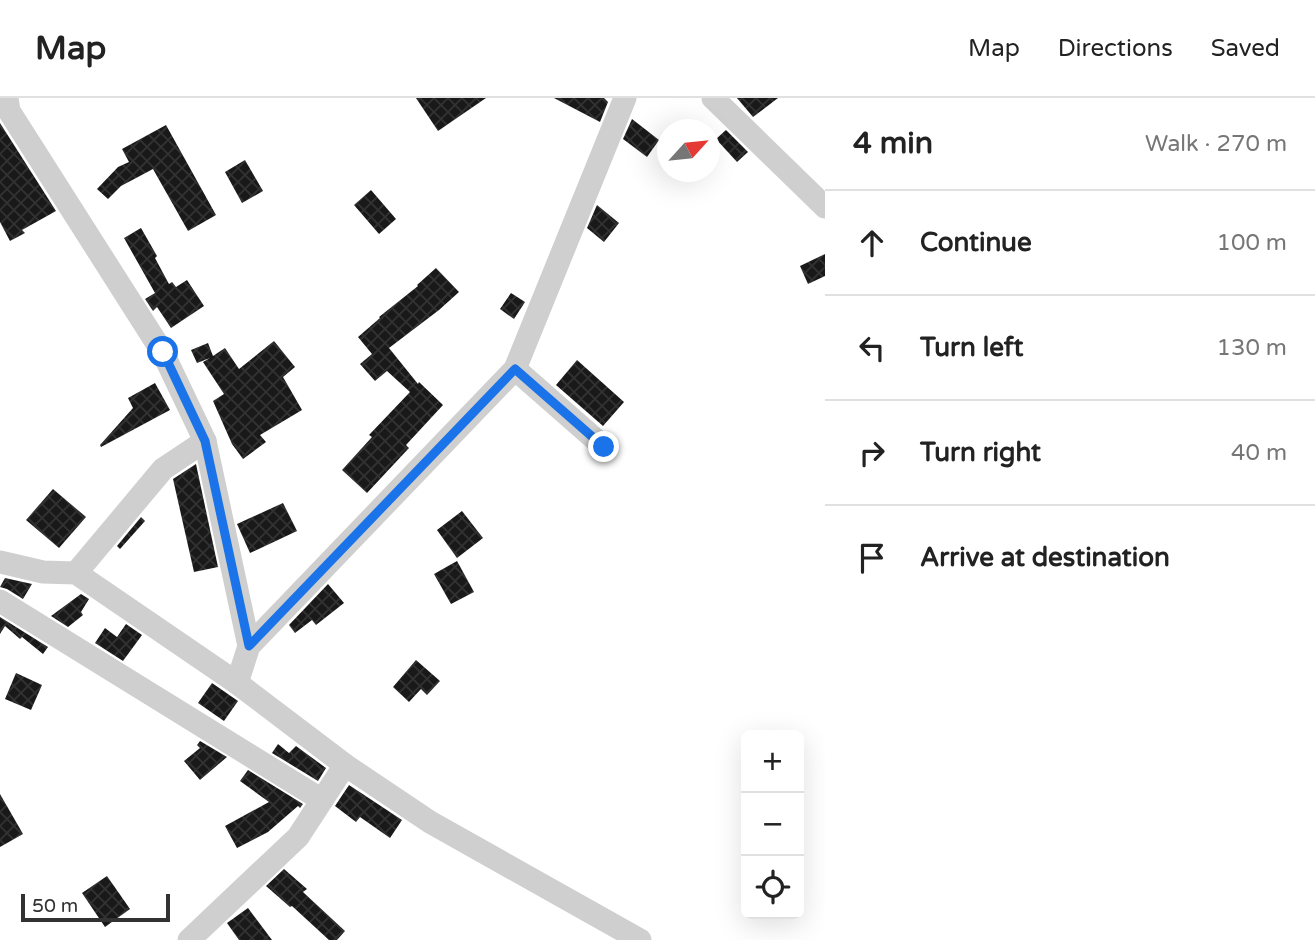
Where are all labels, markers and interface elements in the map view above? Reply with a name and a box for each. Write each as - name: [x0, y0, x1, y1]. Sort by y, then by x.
- text: Map: [35, 29, 106, 68]
- text: Map: [968, 34, 1020, 63]
- text: Directions: [1058, 34, 1173, 63]
- text: Saved: [1211, 34, 1280, 63]
- north arrow: [657, 119, 720, 182]
- text: 4 min: [853, 125, 933, 162]
- text: Walk · 270 m: [1145, 130, 1287, 158]
- icon: ahead: [853, 224, 891, 262]
- text: Continue: [920, 227, 1032, 258]
- text: 100 m: [1217, 229, 1287, 257]
- icon: left: [853, 329, 891, 367]
- text: Turn left: [920, 332, 1023, 363]
- text: 130 m: [1217, 334, 1287, 362]
- route start: [147, 336, 178, 367]
- route end: [588, 431, 619, 462]
- icon: right: [853, 434, 891, 472]
- text: Turn right: [920, 437, 1041, 468]
- text: 40 m: [1231, 439, 1287, 467]
- icon: arrive: [853, 539, 891, 577]
- text: Arrive at destination: [920, 542, 1170, 573]
- map controls: [741, 730, 804, 919]
- button: +: [741, 730, 804, 793]
- button: −: [741, 793, 804, 856]
- button: locate: [741, 856, 804, 919]
- scale bar: [21, 891, 170, 923]
- text: 50 m: [32, 895, 78, 917]

